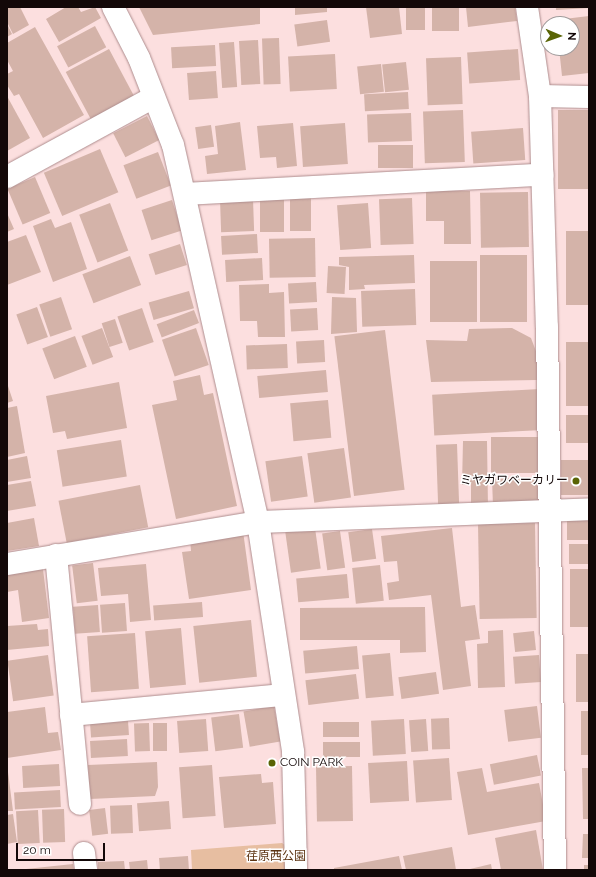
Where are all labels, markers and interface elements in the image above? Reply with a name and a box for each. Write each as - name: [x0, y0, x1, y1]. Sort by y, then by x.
- north arrow: [540, 16, 580, 56]
- text: N: [565, 32, 578, 41]
- place label: ミヤガワベーカリー: [460, 474, 568, 488]
- marker: ミヤガワベーカリー: [571, 476, 581, 486]
- place label: COIN PARK: [280, 756, 343, 770]
- marker: COIN PARK: [267, 758, 277, 768]
- scale bar: [18, 835, 107, 861]
- text: 20 m: [23, 843, 51, 857]
- park label: 荏原西公園: [246, 850, 306, 864]

